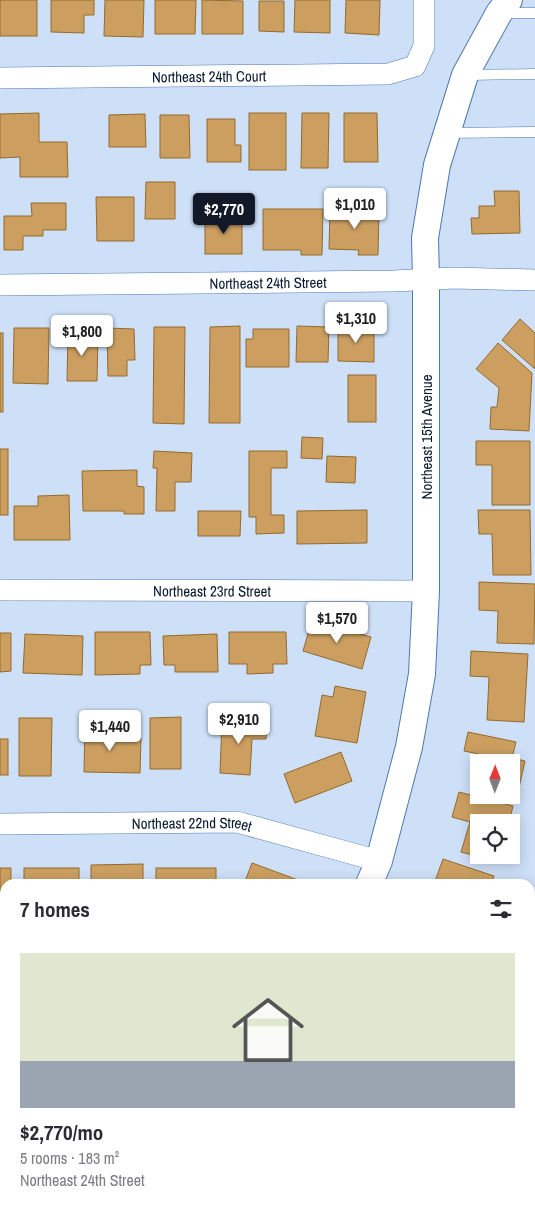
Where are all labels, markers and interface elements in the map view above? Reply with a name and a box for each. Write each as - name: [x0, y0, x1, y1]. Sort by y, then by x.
- street label: Northeast 24th Court: [152, 65, 267, 87]
- pin: $1,010: [314, 188, 396, 230]
- pin: $2,770: [183, 192, 265, 235]
- text: $1,010: [335, 193, 375, 215]
- text: $2,770: [204, 198, 244, 220]
- street label: Northeast 24th Street: [209, 271, 327, 293]
- pin: $1,310: [315, 302, 397, 344]
- text: $1,310: [336, 307, 376, 329]
- pin: $1,800: [41, 314, 123, 357]
- text: $1,800: [62, 320, 102, 342]
- street label: Northeast 15th Avenue: [416, 374, 437, 499]
- street label: Northeast 23rd Street: [153, 580, 271, 601]
- pin: $1,570: [296, 602, 378, 644]
- text: $1,570: [317, 607, 357, 629]
- pin: $2,910: [198, 702, 280, 745]
- text: $2,910: [219, 708, 259, 730]
- pin: $1,440: [69, 710, 151, 752]
- text: $1,440: [90, 715, 130, 737]
- north arrow: [470, 754, 520, 804]
- map controls: [470, 754, 520, 864]
- street label: Northeast 22nd Street: [132, 811, 255, 836]
- button: locate: [470, 814, 520, 864]
- text: 7 homes: [20, 895, 90, 924]
- icon: filters: [487, 895, 515, 923]
- icon: home: [223, 985, 313, 1075]
- text: $2,770/mo: [20, 1118, 103, 1147]
- text: 5 rooms · 183 m²: [20, 1147, 119, 1169]
- text: Northeast 24th Street: [20, 1169, 145, 1191]

